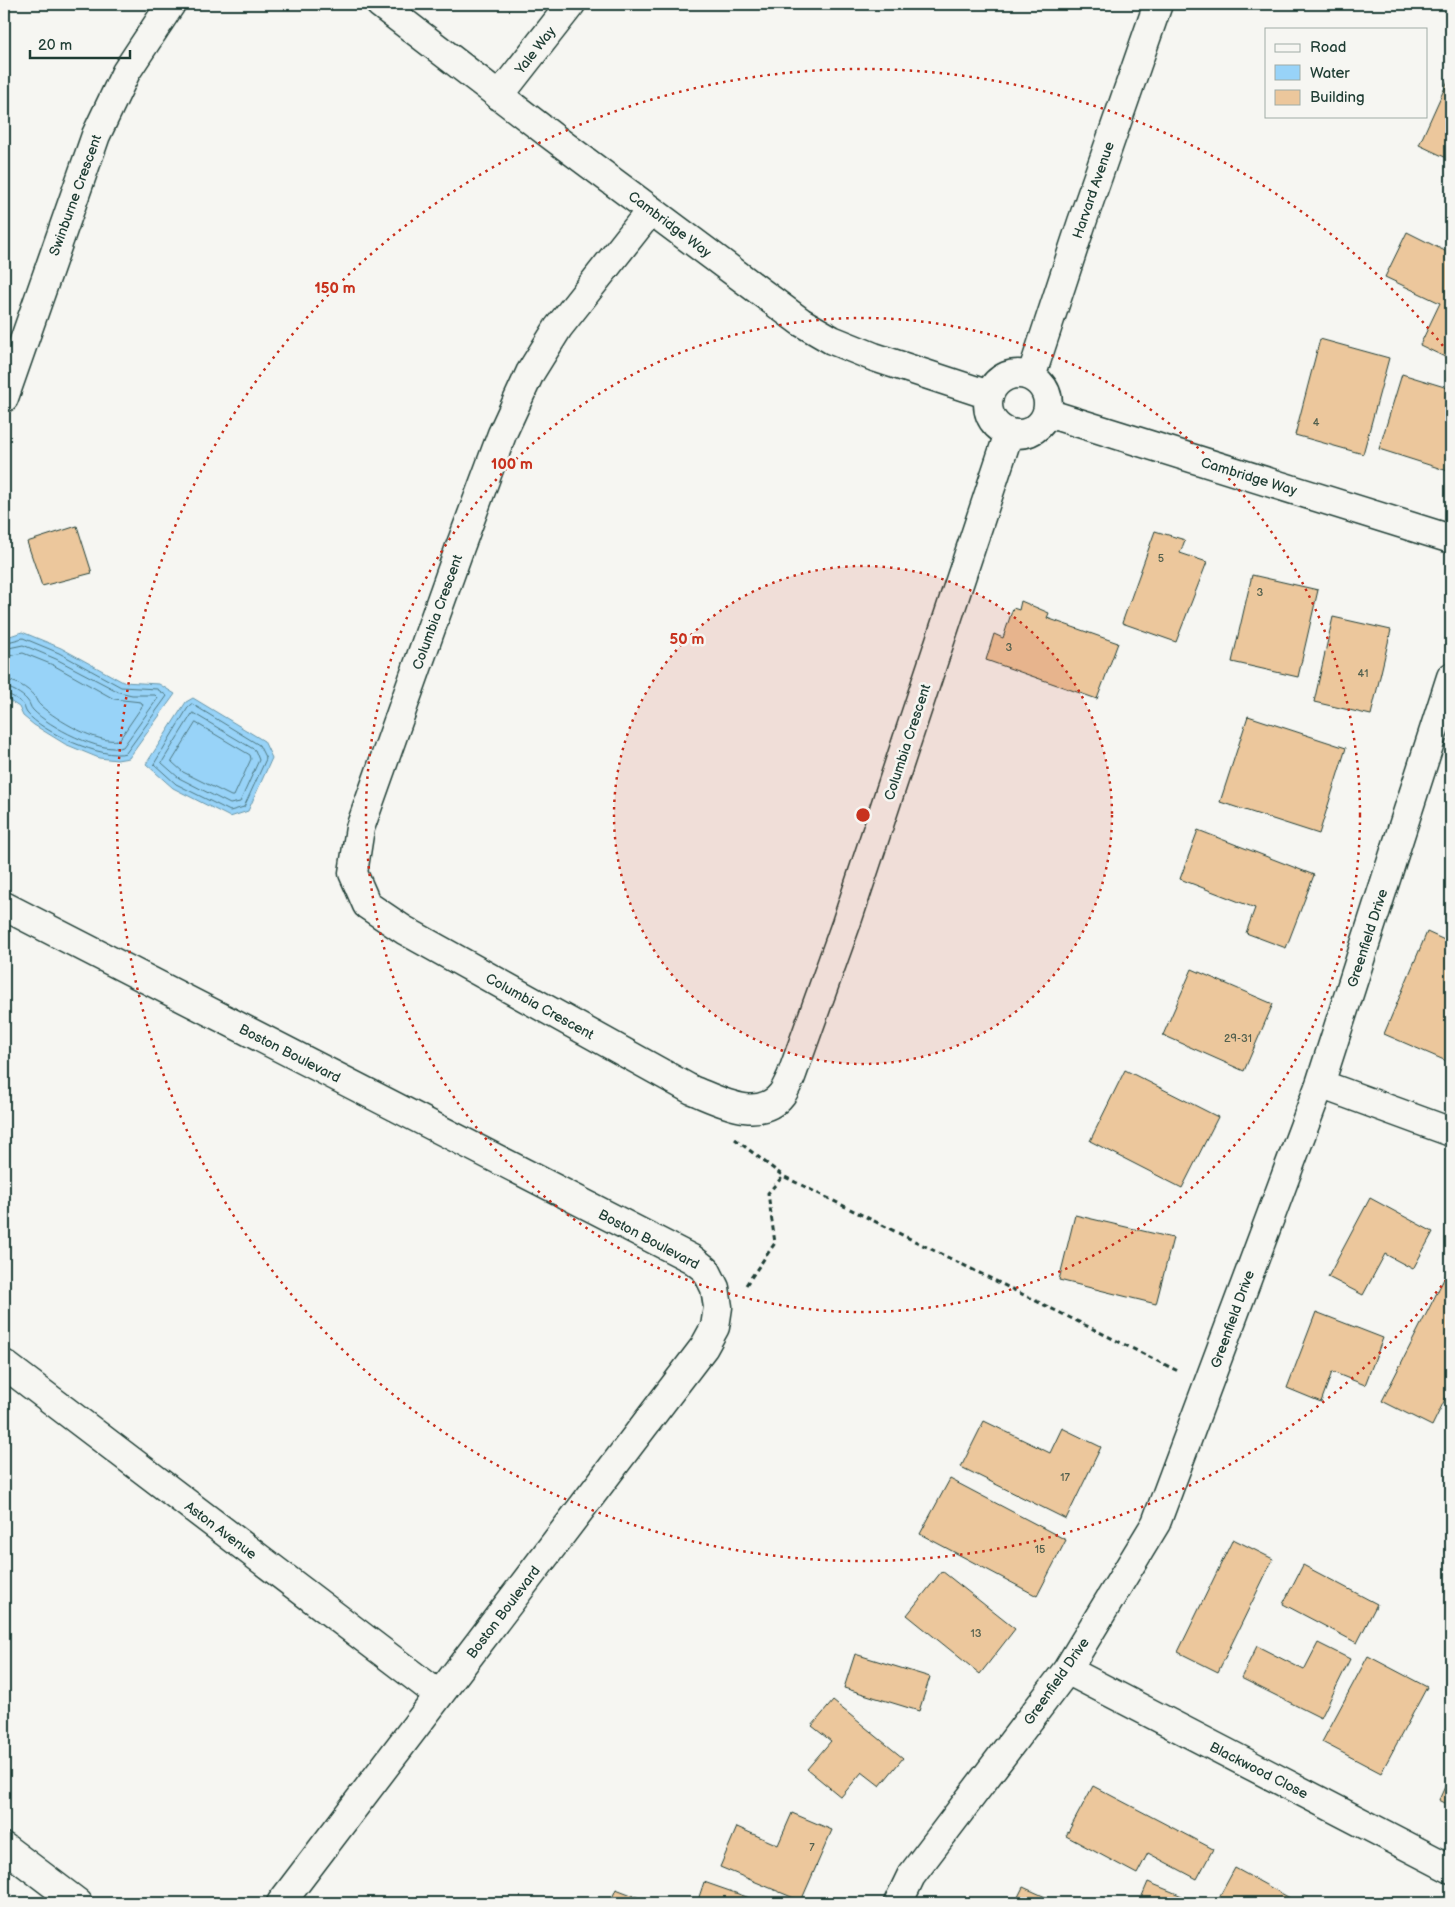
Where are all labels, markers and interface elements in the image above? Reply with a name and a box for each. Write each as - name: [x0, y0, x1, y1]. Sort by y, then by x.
- street label: Yale Way: [511, 23, 560, 78]
- scale bar: [30, 28, 130, 60]
- legend: [1265, 28, 1428, 118]
- text: 20 m: [38, 36, 72, 55]
- text: Road: [1310, 38, 1346, 57]
- text: Water: [1310, 64, 1350, 83]
- text: Building: [1310, 88, 1365, 107]
- street label: Swinburne Crescent: [46, 132, 106, 258]
- street label: Harvard Avenue: [1069, 140, 1118, 241]
- street label: Cambridge Way: [625, 188, 715, 262]
- text: 150 m: [314, 279, 356, 298]
- house number: 4: [1313, 416, 1320, 429]
- street label: Cambridge Way: [1199, 454, 1300, 499]
- text: 100 m: [491, 455, 533, 474]
- street label: Columbia Crescent: [409, 552, 466, 672]
- house number: 5: [1158, 552, 1164, 565]
- house number: 3: [1257, 586, 1264, 599]
- text: 50 m: [670, 630, 705, 649]
- house number: 3: [1006, 641, 1013, 654]
- house number: 41: [1358, 667, 1368, 680]
- street label: Columbia Crescent: [881, 681, 935, 802]
- centre of rings: [854, 806, 872, 824]
- street label: Greenfield Drive: [1344, 887, 1391, 990]
- street label: Columbia Crescent: [483, 970, 598, 1044]
- street label: Boston Boulevard: [236, 1021, 343, 1086]
- house number: 29-31: [1224, 1032, 1252, 1045]
- street label: Boston Boulevard: [595, 1206, 702, 1273]
- street label: Greenfield Drive: [1207, 1268, 1258, 1370]
- house number: 17: [1060, 1471, 1070, 1484]
- street label: Aston Avenue: [181, 1498, 260, 1563]
- house number: 15: [1035, 1543, 1045, 1556]
- street label: Boston Boulevard: [463, 1563, 544, 1662]
- house number: 13: [970, 1627, 982, 1640]
- street label: Greenfield Drive: [1020, 1634, 1093, 1728]
- street label: Blackwood Close: [1207, 1738, 1311, 1803]
- house number: 7: [809, 1841, 815, 1854]

